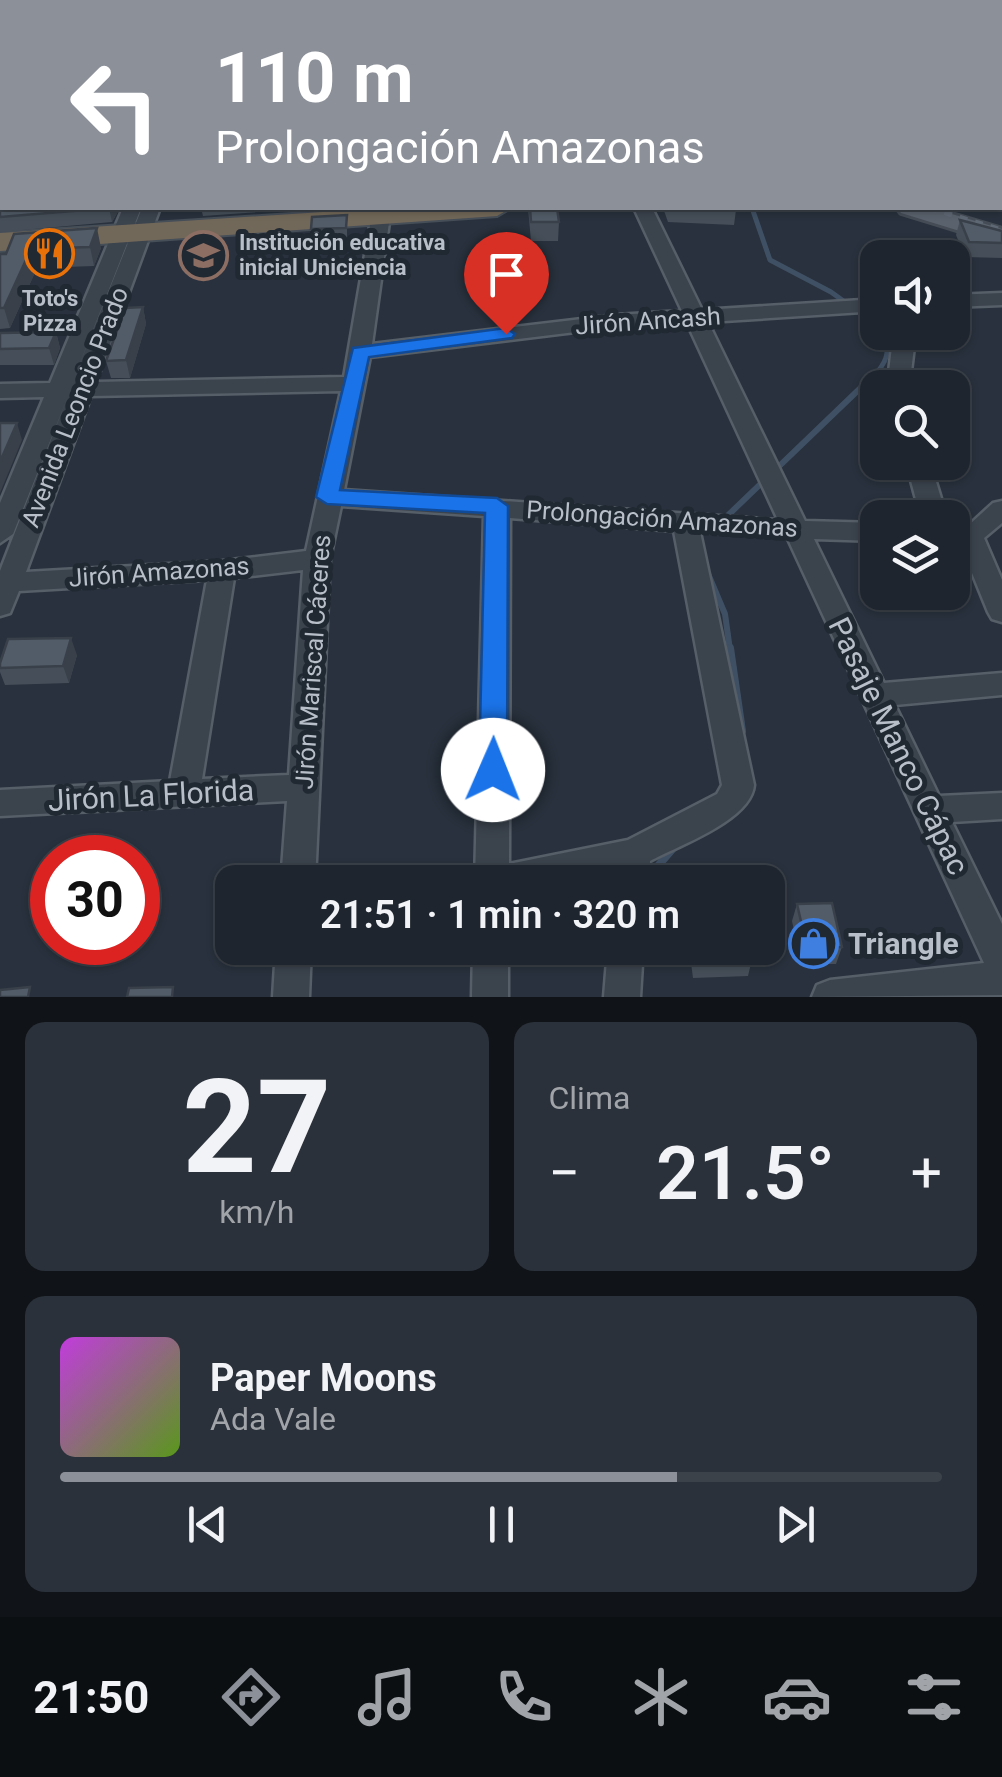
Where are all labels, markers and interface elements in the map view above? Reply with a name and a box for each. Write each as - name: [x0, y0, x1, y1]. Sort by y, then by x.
- text: 110 m: [215, 37, 414, 119]
- icon: left: [50, 40, 180, 170]
- text: Prolongación Amazonas: [215, 121, 705, 174]
- restaurant icon: Toto's Pizza: [24, 228, 76, 280]
- school or university icon: Institución educativa inicial Uniciencia: [178, 229, 230, 281]
- place label: Institución educativa inicial Uniciencia: [239, 230, 446, 280]
- pin: [464, 232, 549, 335]
- map controls: [860, 240, 970, 610]
- button: sound: [860, 240, 970, 350]
- icon: arrive: [479, 247, 534, 302]
- street label: Avenida Leoncio Prado: [16, 283, 134, 531]
- place label: Toto's Pizza: [22, 286, 78, 336]
- street label: Jirón Ancash: [574, 301, 722, 341]
- button: search: [860, 370, 970, 480]
- street label: Prolongación Amazonas: [525, 495, 799, 543]
- button: layers: [860, 500, 970, 610]
- street label: Jirón Mariscal Cáceres: [290, 534, 336, 790]
- street label: Jirón Amazonas: [68, 551, 250, 593]
- street label: Pasaje Manco Cápac: [822, 612, 976, 880]
- position arrow: [441, 718, 545, 822]
- street label: Jirón La Florida: [47, 772, 255, 818]
- speed limit sign: 30: [30, 835, 160, 965]
- text: 21:51 · 1 min · 320 m: [320, 893, 680, 937]
- shop icon: Triangle: [787, 917, 839, 969]
- place label: Triangle: [848, 926, 959, 961]
- text: 27: [182, 1051, 331, 1204]
- text: Clima: [549, 1079, 630, 1117]
- text: 21.5°: [656, 1129, 835, 1217]
- text: −: [549, 1141, 580, 1205]
- text: +: [911, 1141, 942, 1205]
- text: km/h: [219, 1193, 294, 1231]
- text: Paper Moons: [210, 1356, 437, 1400]
- text: Ada Vale: [210, 1400, 336, 1438]
- icon: previous: [180, 1497, 235, 1552]
- icon: pause: [474, 1497, 529, 1552]
- icon: next: [768, 1497, 823, 1552]
- icon: directions: [216, 1662, 286, 1732]
- icon: music: [352, 1662, 422, 1732]
- icon: phone: [489, 1662, 559, 1732]
- icon: climate: [626, 1662, 696, 1732]
- icon: car: [762, 1662, 832, 1732]
- icon: filters: [899, 1662, 969, 1732]
- text: 21:50: [33, 1671, 149, 1724]

